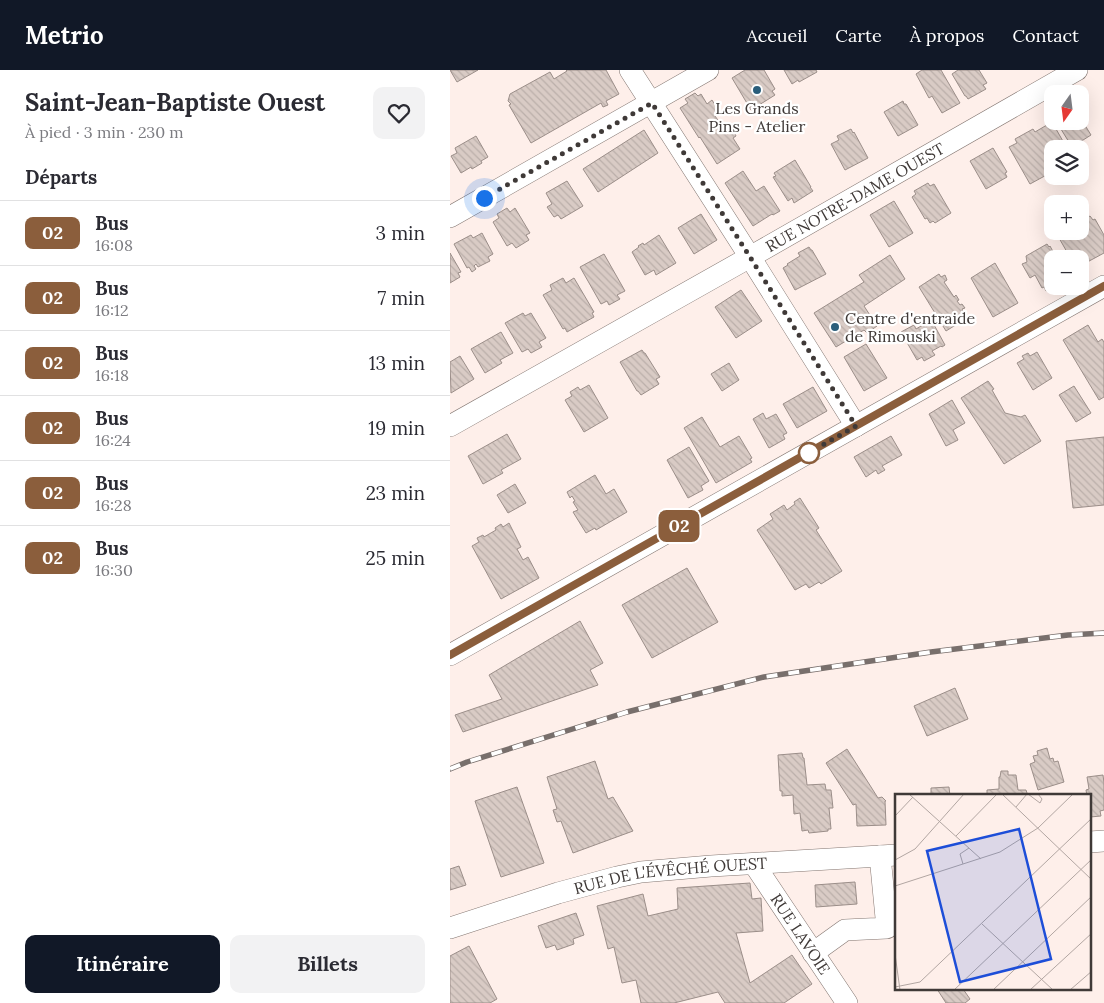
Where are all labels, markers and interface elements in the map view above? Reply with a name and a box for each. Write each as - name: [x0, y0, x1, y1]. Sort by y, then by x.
- text: Metrio: [25, 20, 104, 51]
- text: Accueil: [747, 24, 807, 47]
- text: Carte: [835, 24, 882, 47]
- text: À propos: [910, 24, 984, 47]
- text: Contact: [1012, 24, 1079, 47]
- marker: Les Grands Pins - Atelier: [751, 84, 763, 96]
- north arrow: [1044, 85, 1089, 130]
- map controls: [1044, 85, 1089, 295]
- text: Saint-Jean-Baptiste Ouest: [25, 87, 325, 118]
- button: heart: [373, 87, 425, 139]
- place label: Les Grands Pins - Atelier: [709, 98, 805, 136]
- text: À pied · 3 min · 230 m: [25, 122, 184, 142]
- street label: RUE NOTRE-DAME OUEST: [762, 138, 948, 256]
- button: layers: [1044, 140, 1089, 185]
- text: Départs: [25, 165, 97, 189]
- your location: [472, 186, 497, 211]
- button: +: [1044, 195, 1089, 240]
- text: Bus: [95, 211, 128, 235]
- text: 02: [42, 221, 63, 244]
- text: 3 min: [376, 221, 425, 245]
- text: 16:08: [95, 235, 133, 255]
- button: −: [1044, 250, 1089, 295]
- text: Bus: [95, 276, 128, 300]
- text: 02: [42, 286, 63, 309]
- text: 7 min: [377, 286, 425, 310]
- text: 16:12: [95, 300, 129, 320]
- place label: Centre d'entraide de Rimouski: [845, 308, 976, 346]
- marker: Centre d'entraide de Rimouski: [829, 321, 841, 333]
- text: Bus: [95, 341, 128, 365]
- text: 02: [42, 351, 63, 374]
- text: 13 min: [369, 351, 425, 375]
- text: 16:18: [95, 365, 129, 385]
- text: Bus: [95, 406, 128, 430]
- text: 02: [42, 416, 63, 439]
- text: 19 min: [368, 416, 425, 440]
- text: 16:24: [95, 430, 131, 450]
- unlabelled marker: [798, 442, 820, 464]
- text: Bus: [95, 471, 128, 495]
- text: 02: [42, 481, 63, 504]
- text: 23 min: [366, 481, 425, 505]
- text: 16:28: [95, 495, 132, 515]
- line badge: 02: [656, 510, 702, 542]
- text: 02: [668, 514, 690, 537]
- text: Bus: [95, 536, 128, 560]
- text: 02: [42, 546, 63, 569]
- text: 25 min: [366, 546, 425, 570]
- text: 16:30: [95, 560, 133, 580]
- inset map: [895, 794, 1092, 990]
- street label: RUE DE L'ÉVÊCHÉ OUEST: [571, 853, 768, 898]
- street label: RUE LAVOIE: [766, 890, 835, 978]
- button: Itinéraire: [25, 935, 220, 993]
- button: Billets: [230, 935, 425, 993]

